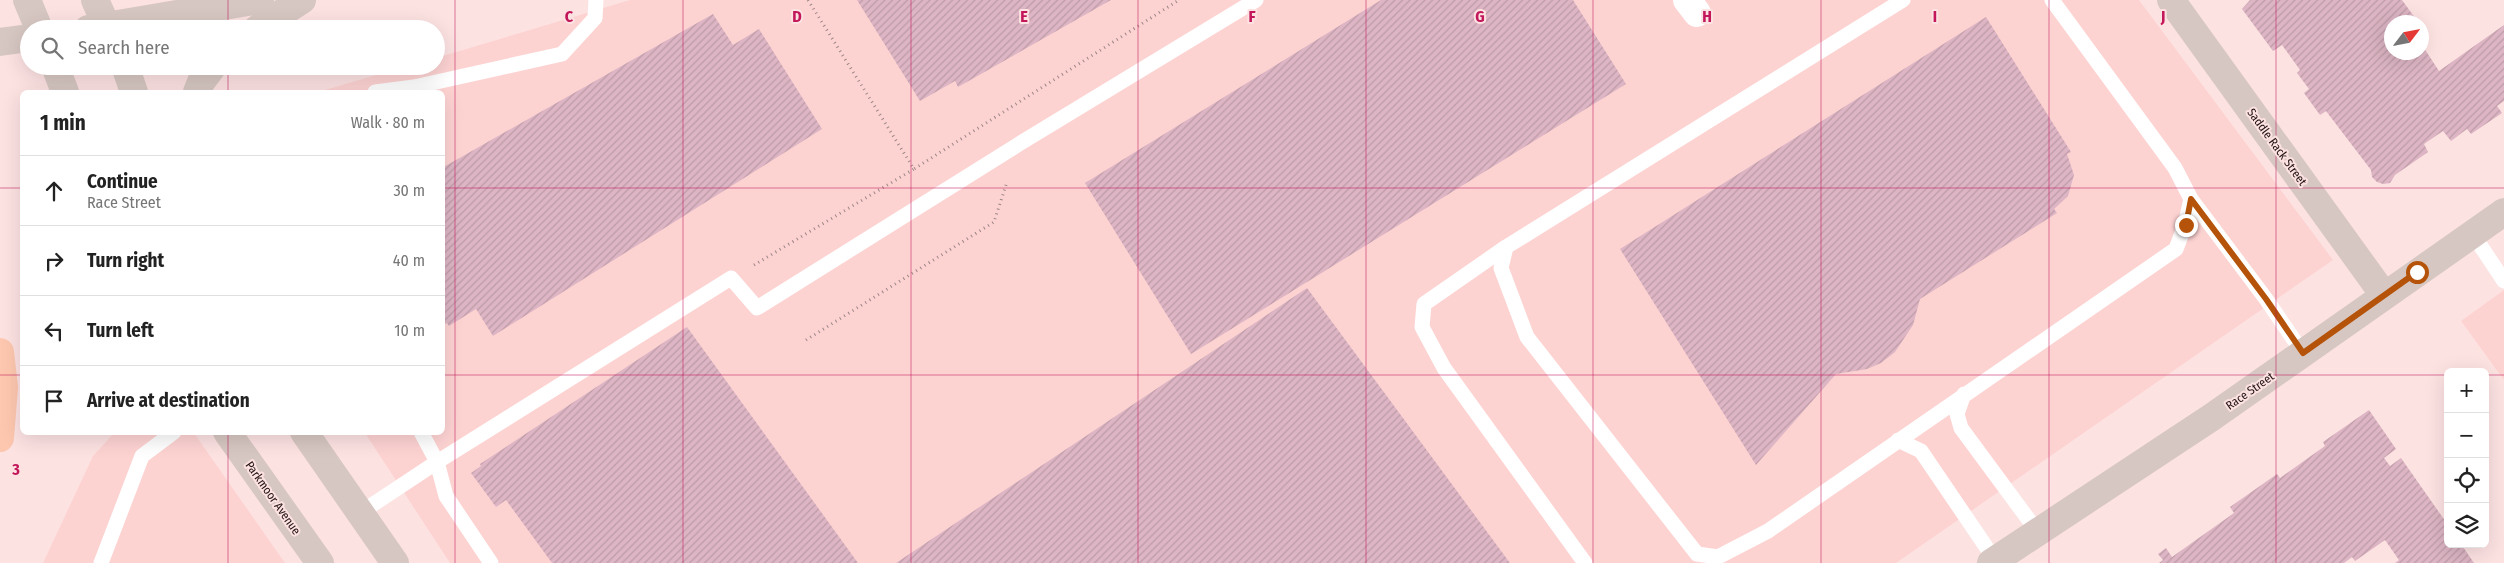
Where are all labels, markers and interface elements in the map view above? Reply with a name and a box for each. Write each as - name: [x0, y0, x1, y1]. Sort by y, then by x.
- text: C: [565, 7, 574, 26]
- text: D: [792, 7, 802, 26]
- text: E: [1020, 7, 1028, 26]
- text: F: [1248, 7, 1256, 26]
- text: G: [1475, 7, 1485, 26]
- text: H: [1702, 7, 1712, 26]
- text: I: [1933, 7, 1937, 26]
- text: J: [2160, 7, 2165, 26]
- north arrow: [2384, 15, 2429, 60]
- search box: [20, 20, 445, 75]
- icon: search: [38, 34, 66, 62]
- text: Search here: [78, 36, 170, 59]
- street label: Saddle Rack Street: [2244, 106, 2310, 188]
- text: 1 min: [40, 110, 86, 136]
- text: Walk · 80 m: [351, 113, 425, 132]
- text: Continue: [87, 170, 158, 193]
- icon: ahead: [40, 177, 68, 205]
- text: 30 m: [393, 181, 425, 200]
- text: Race Street: [87, 193, 161, 212]
- route end: [2175, 214, 2198, 237]
- icon: right: [40, 247, 68, 275]
- text: Turn right: [87, 249, 164, 272]
- text: 40 m: [393, 251, 425, 270]
- route start: [2406, 261, 2429, 284]
- icon: left: [40, 317, 68, 345]
- text: Turn left: [87, 319, 154, 342]
- text: 10 m: [394, 321, 425, 340]
- map controls: [2444, 368, 2489, 548]
- button: +: [2444, 368, 2489, 413]
- street label: Race Street: [2223, 369, 2277, 413]
- icon: arrive: [40, 387, 68, 415]
- text: Arrive at destination: [87, 389, 250, 412]
- button: −: [2444, 413, 2489, 458]
- button: locate: [2444, 458, 2489, 503]
- street label: Parkmoor Avenue: [243, 459, 304, 537]
- text: 3: [11, 460, 20, 479]
- button: layers: [2444, 503, 2489, 548]

